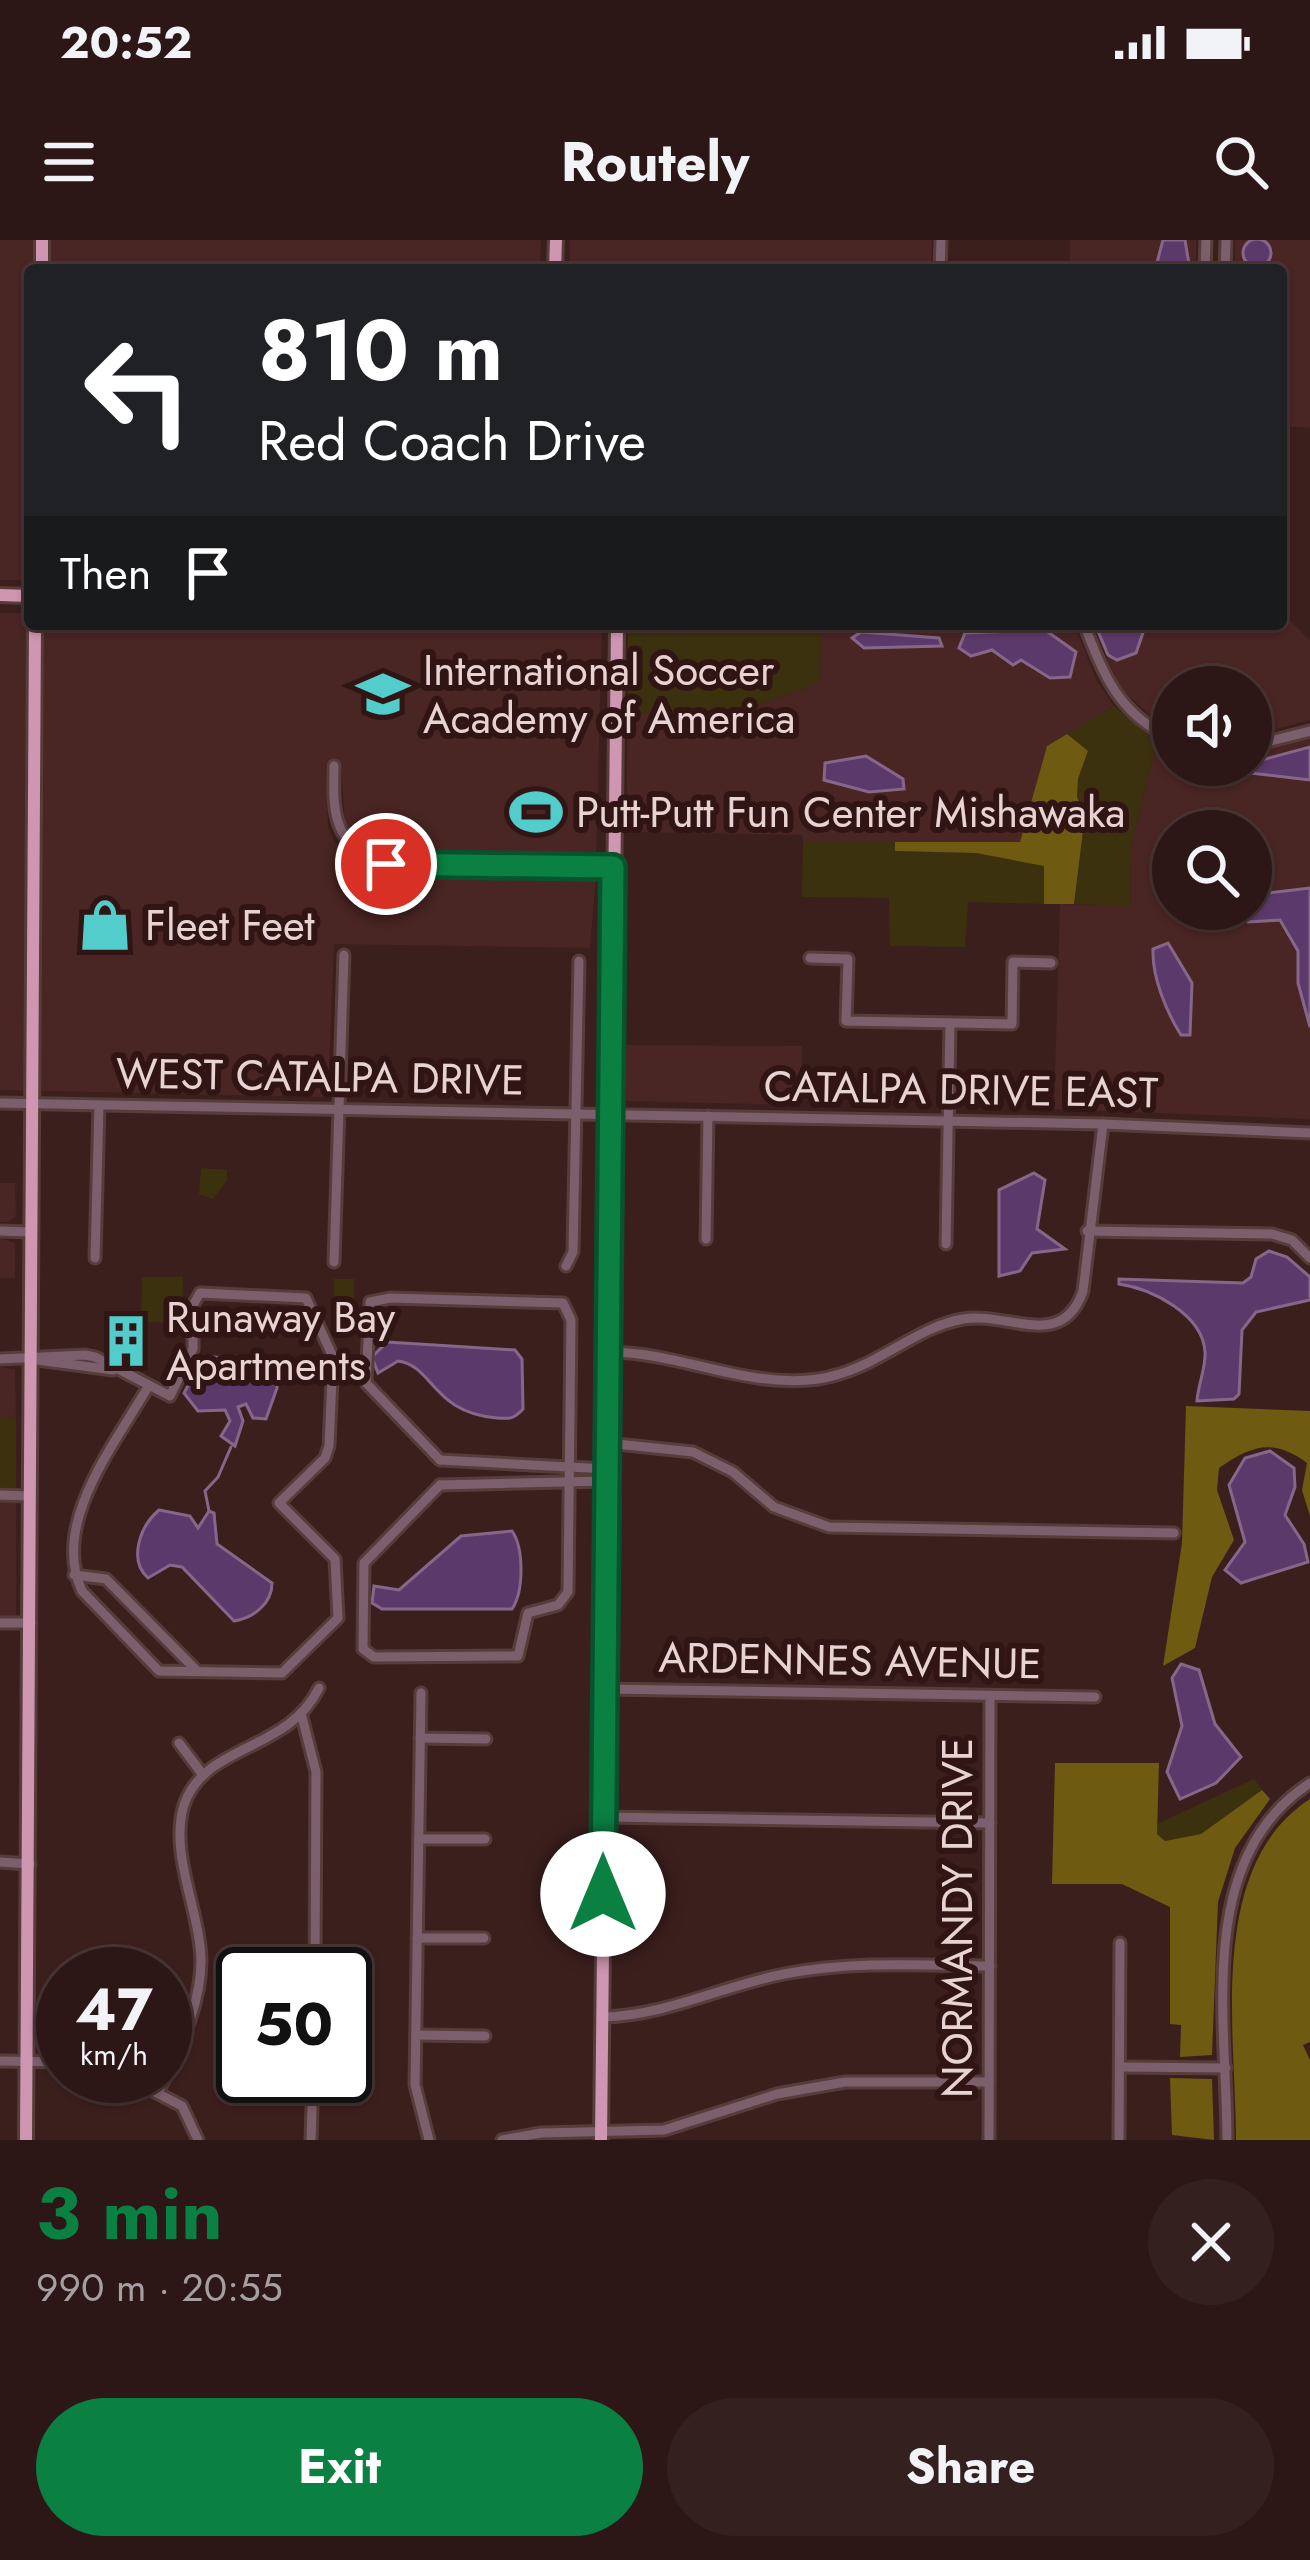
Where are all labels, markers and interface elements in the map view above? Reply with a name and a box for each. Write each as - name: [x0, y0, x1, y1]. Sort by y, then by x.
- text: 20:52: [60, 10, 192, 75]
- text: Routely: [561, 123, 749, 201]
- icon: menu: [36, 129, 102, 195]
- icon: search: [1208, 129, 1274, 195]
- text: 810 m: [258, 290, 503, 412]
- icon: left: [60, 312, 216, 468]
- text: Red Coach Drive: [258, 402, 646, 480]
- icon: arrive: [175, 540, 241, 606]
- text: Then: [60, 541, 151, 606]
- place label: International Soccer Academy of America: [423, 640, 795, 749]
- school or university icon: International Soccer Academy of America: [354, 665, 412, 723]
- map controls: [1152, 666, 1272, 930]
- button: sound: [1152, 666, 1272, 786]
- place label: Putt-Putt Fun Center Mishawaka: [576, 782, 1126, 843]
- sports icon: Putt-Putt Fun Center Mishawaka: [507, 783, 565, 841]
- button: search: [1152, 810, 1272, 930]
- pin: [335, 813, 437, 915]
- icon: arrive: [353, 831, 419, 897]
- place label: Fleet Feet: [145, 895, 315, 956]
- shop icon: Fleet Feet: [76, 896, 134, 954]
- street label: WEST CATALPA DRIVE: [115, 1042, 525, 1111]
- street label: CATALPA DRIVE EAST: [763, 1056, 1159, 1123]
- place label: Runaway Bay Apartments: [166, 1287, 396, 1396]
- building icon: Runaway Bay Apartments: [97, 1312, 155, 1370]
- street label: ARDENNES AVENUE: [658, 1627, 1042, 1694]
- street label: NORMANDY DRIVE: [927, 1738, 988, 2098]
- position arrow: [540, 1831, 666, 1957]
- speed limit sign: 50: [216, 1947, 372, 2103]
- text: 47: [75, 1966, 153, 2053]
- text: km/h: [80, 2033, 148, 2076]
- text: 3 min: [36, 2162, 223, 2266]
- button: close: [1148, 2179, 1274, 2305]
- text: 990 m · 20:55: [36, 2259, 283, 2316]
- button: Exit: [36, 2398, 643, 2536]
- button: Share: [667, 2398, 1274, 2536]

